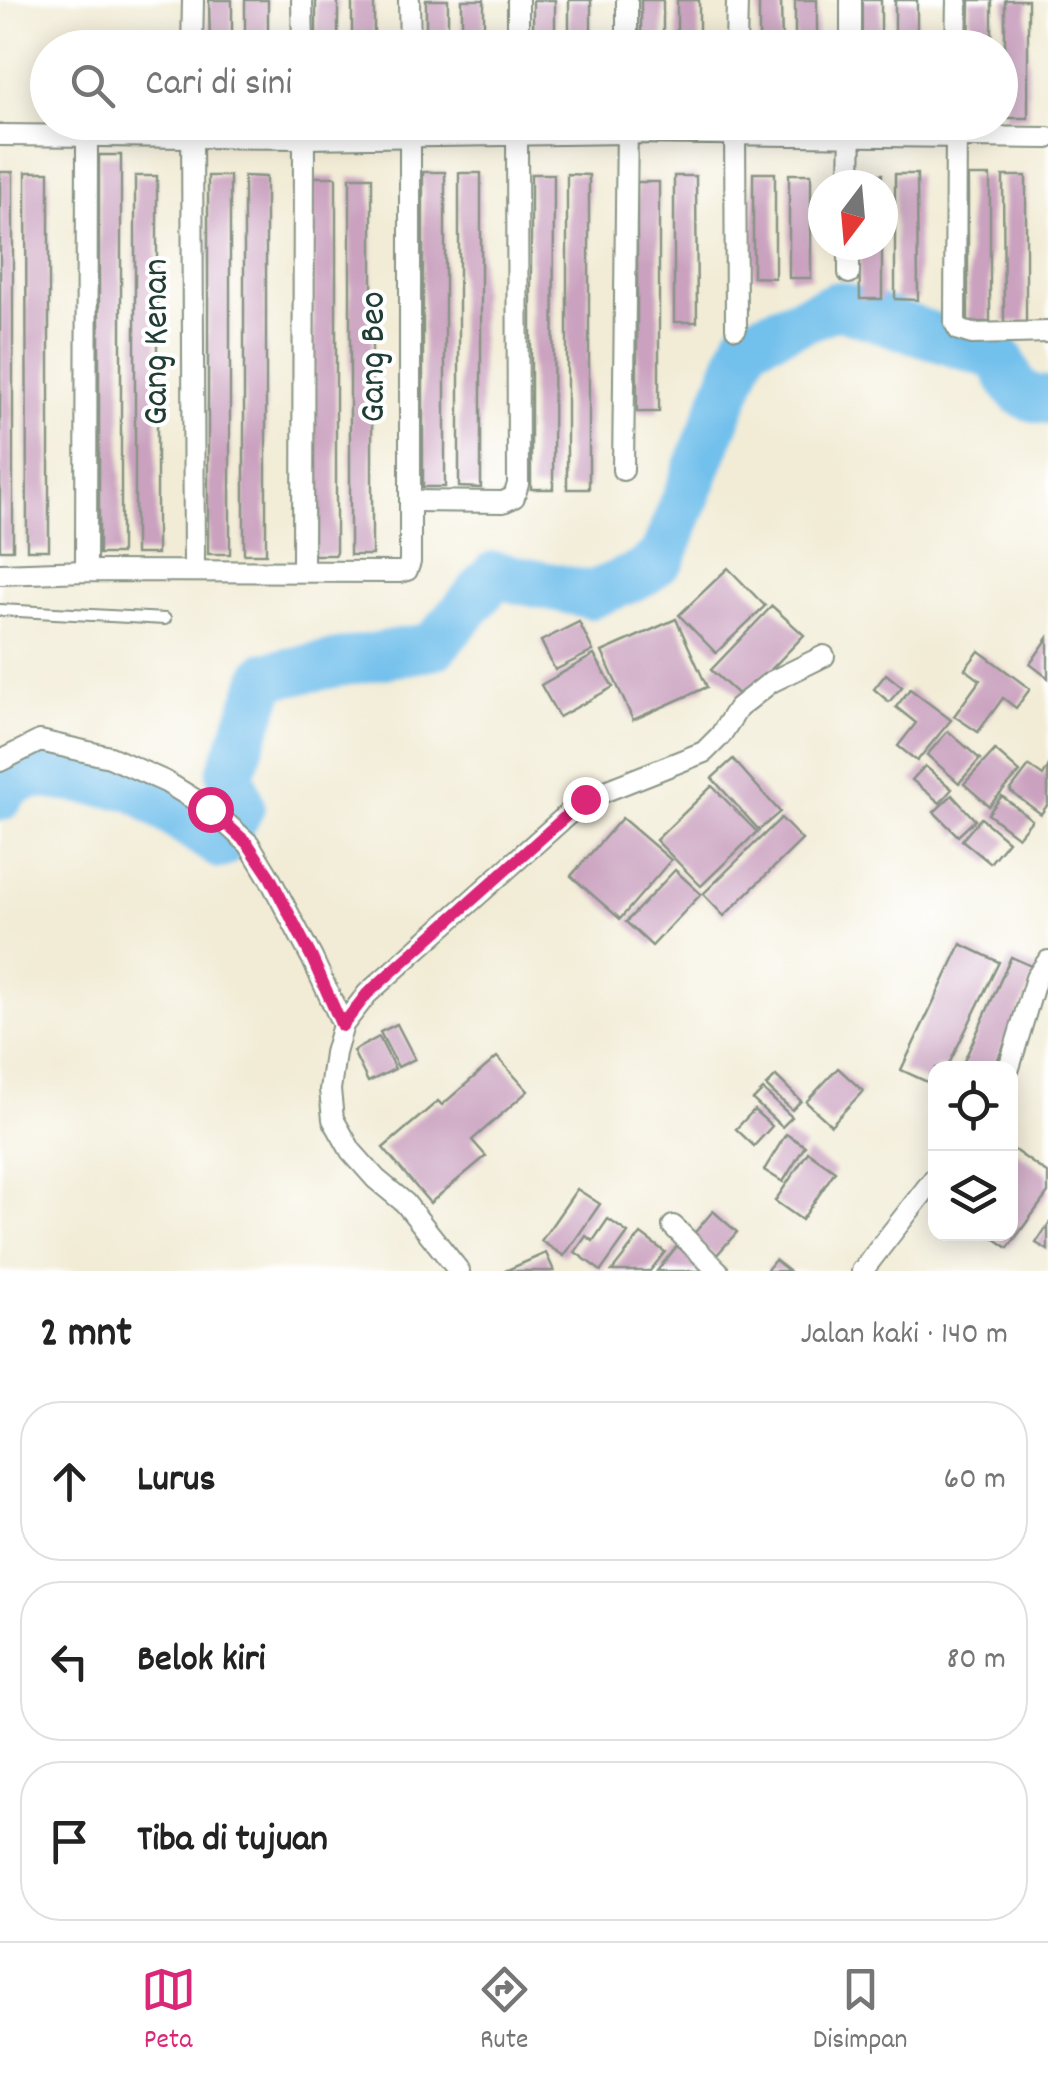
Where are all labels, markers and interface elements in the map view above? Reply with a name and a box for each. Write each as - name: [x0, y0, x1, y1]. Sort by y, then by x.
- search box: [30, 30, 1018, 140]
- icon: search: [65, 58, 120, 113]
- text: Cari di sini: [145, 58, 292, 113]
- north arrow: [808, 170, 898, 260]
- street label: Gang Kenan: [131, 258, 186, 426]
- street label: Gang Beo: [348, 291, 403, 423]
- route end: [563, 777, 609, 823]
- route start: [188, 787, 234, 833]
- map controls: [928, 1061, 1018, 1241]
- button: locate: [928, 1061, 1018, 1151]
- button: layers: [928, 1151, 1018, 1241]
- text: 2 mnt: [40, 1306, 132, 1366]
- text: Jalan kaki · 140 m: [800, 1313, 1008, 1359]
- icon: ahead: [42, 1454, 97, 1509]
- text: Lurus: [137, 1454, 215, 1509]
- text: 60 m: [944, 1458, 1006, 1504]
- icon: left: [42, 1634, 97, 1689]
- text: Belok kiri: [137, 1634, 266, 1689]
- text: 80 m: [946, 1638, 1006, 1684]
- icon: arrive: [42, 1814, 97, 1869]
- text: Tiba di tujuan: [137, 1814, 328, 1869]
- tab: Peta: [141, 1962, 196, 2062]
- tab: Rute: [477, 1962, 532, 2062]
- tab: Disimpan: [813, 1962, 907, 2062]

